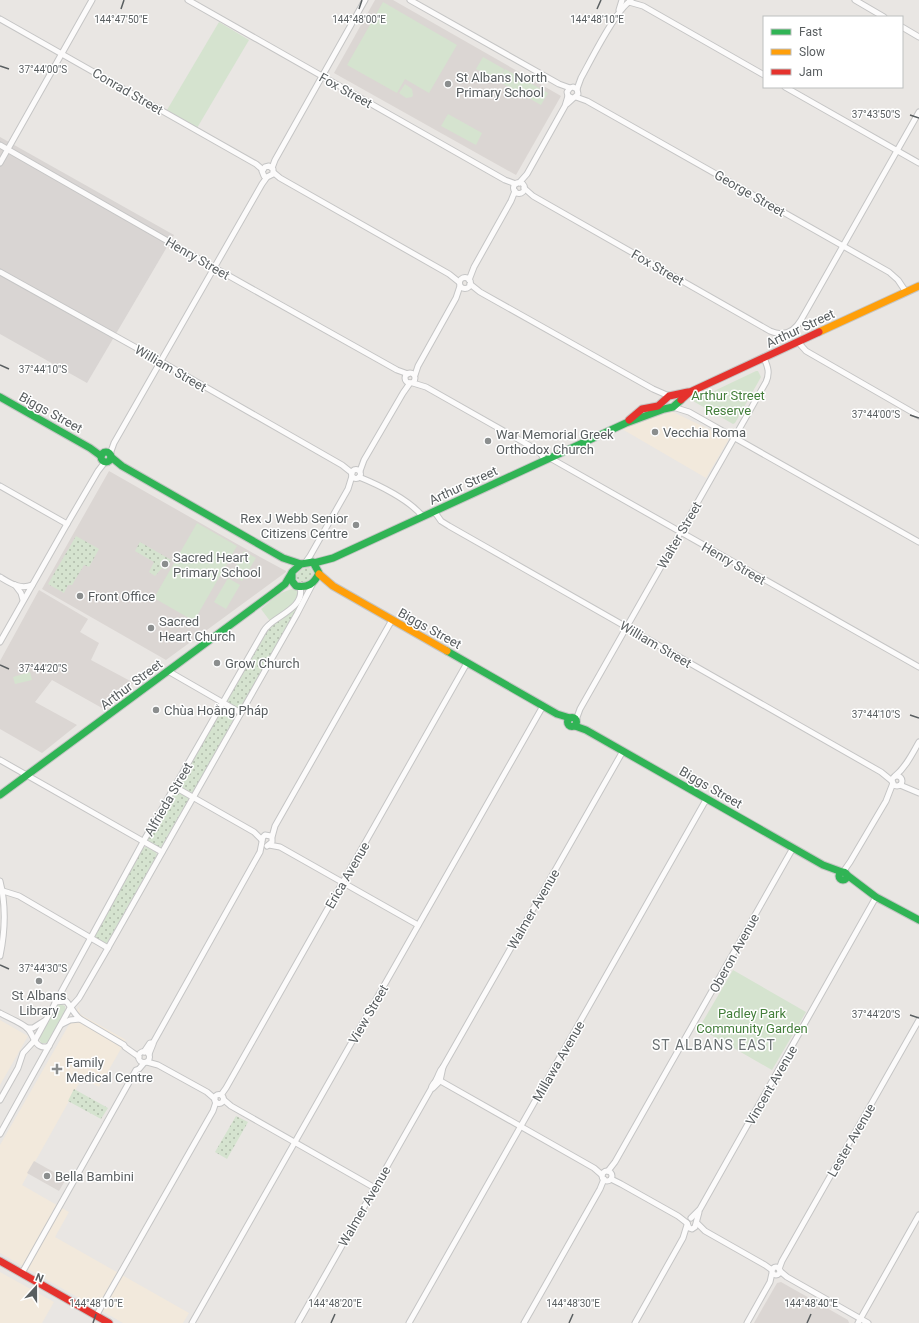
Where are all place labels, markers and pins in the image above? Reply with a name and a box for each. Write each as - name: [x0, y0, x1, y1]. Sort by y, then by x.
- place label: St Albans North Primary School: [456, 70, 547, 100]
- marker: St Albans North Primary School: [443, 79, 453, 89]
- place label: Vecchia Roma: [663, 425, 746, 440]
- place label: War Memorial Greek Orthodox Church: [496, 427, 614, 457]
- marker: Vecchia Roma: [650, 427, 660, 437]
- marker: War Memorial Greek Orthodox Church: [483, 436, 493, 446]
- place label: Rex J Webb Senior Citizens Centre: [240, 511, 349, 541]
- marker: Rex J Webb Senior Citizens Centre: [351, 520, 361, 530]
- place label: Sacred Heart Primary School: [173, 550, 261, 580]
- marker: Sacred Heart Primary School: [160, 559, 170, 569]
- place label: Front Office: [88, 589, 155, 604]
- marker: Front Office: [75, 591, 85, 601]
- place label: Sacred Heart Church: [159, 614, 235, 644]
- marker: Sacred Heart Church: [146, 623, 156, 633]
- place label: Grow Church: [225, 656, 300, 671]
- marker: Grow Church: [212, 658, 222, 668]
- place label: Chùa Hoằng Pháp: [164, 703, 268, 718]
- marker: Chùa Hoằng Pháp: [151, 705, 161, 715]
- marker: St Albans Library: [34, 976, 44, 986]
- place label: St Albans Library: [11, 988, 67, 1018]
- place label: Family Medical Centre: [66, 1055, 153, 1085]
- marker: Family Medical Centre: [51, 1063, 63, 1075]
- place label: Bella Bambini: [55, 1169, 134, 1184]
- marker: Bella Bambini: [42, 1171, 52, 1181]

